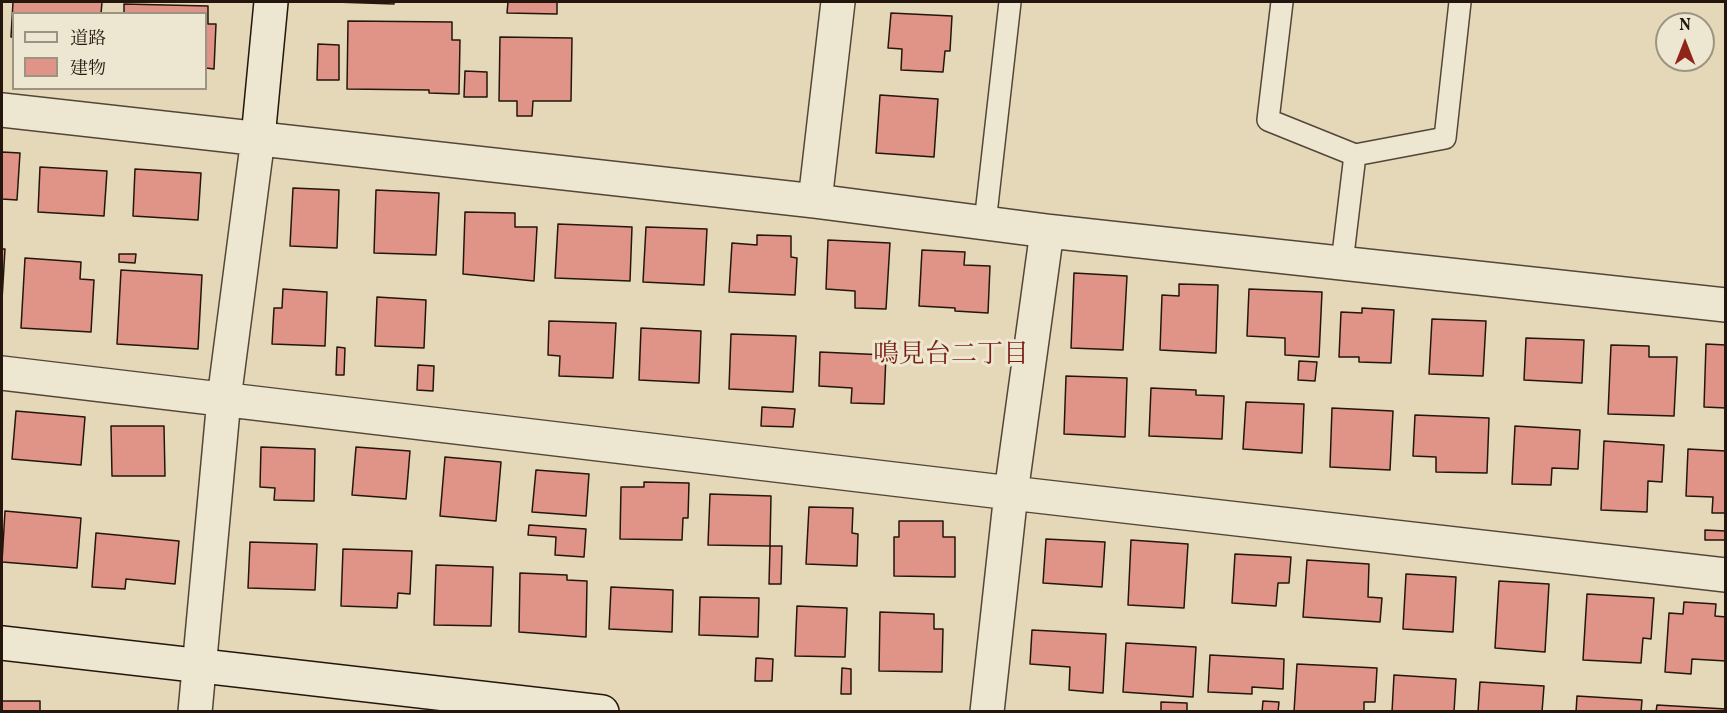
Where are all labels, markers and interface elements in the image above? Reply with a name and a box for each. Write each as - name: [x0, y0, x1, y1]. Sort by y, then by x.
- legend: [12, 12, 207, 90]
- north arrow: [1655, 12, 1715, 72]
- text: N: [1679, 15, 1691, 37]
- text: 道路: [70, 27, 106, 52]
- text: 建物: [70, 57, 106, 82]
- district label: 鳴見台二丁目: [873, 341, 1029, 373]

